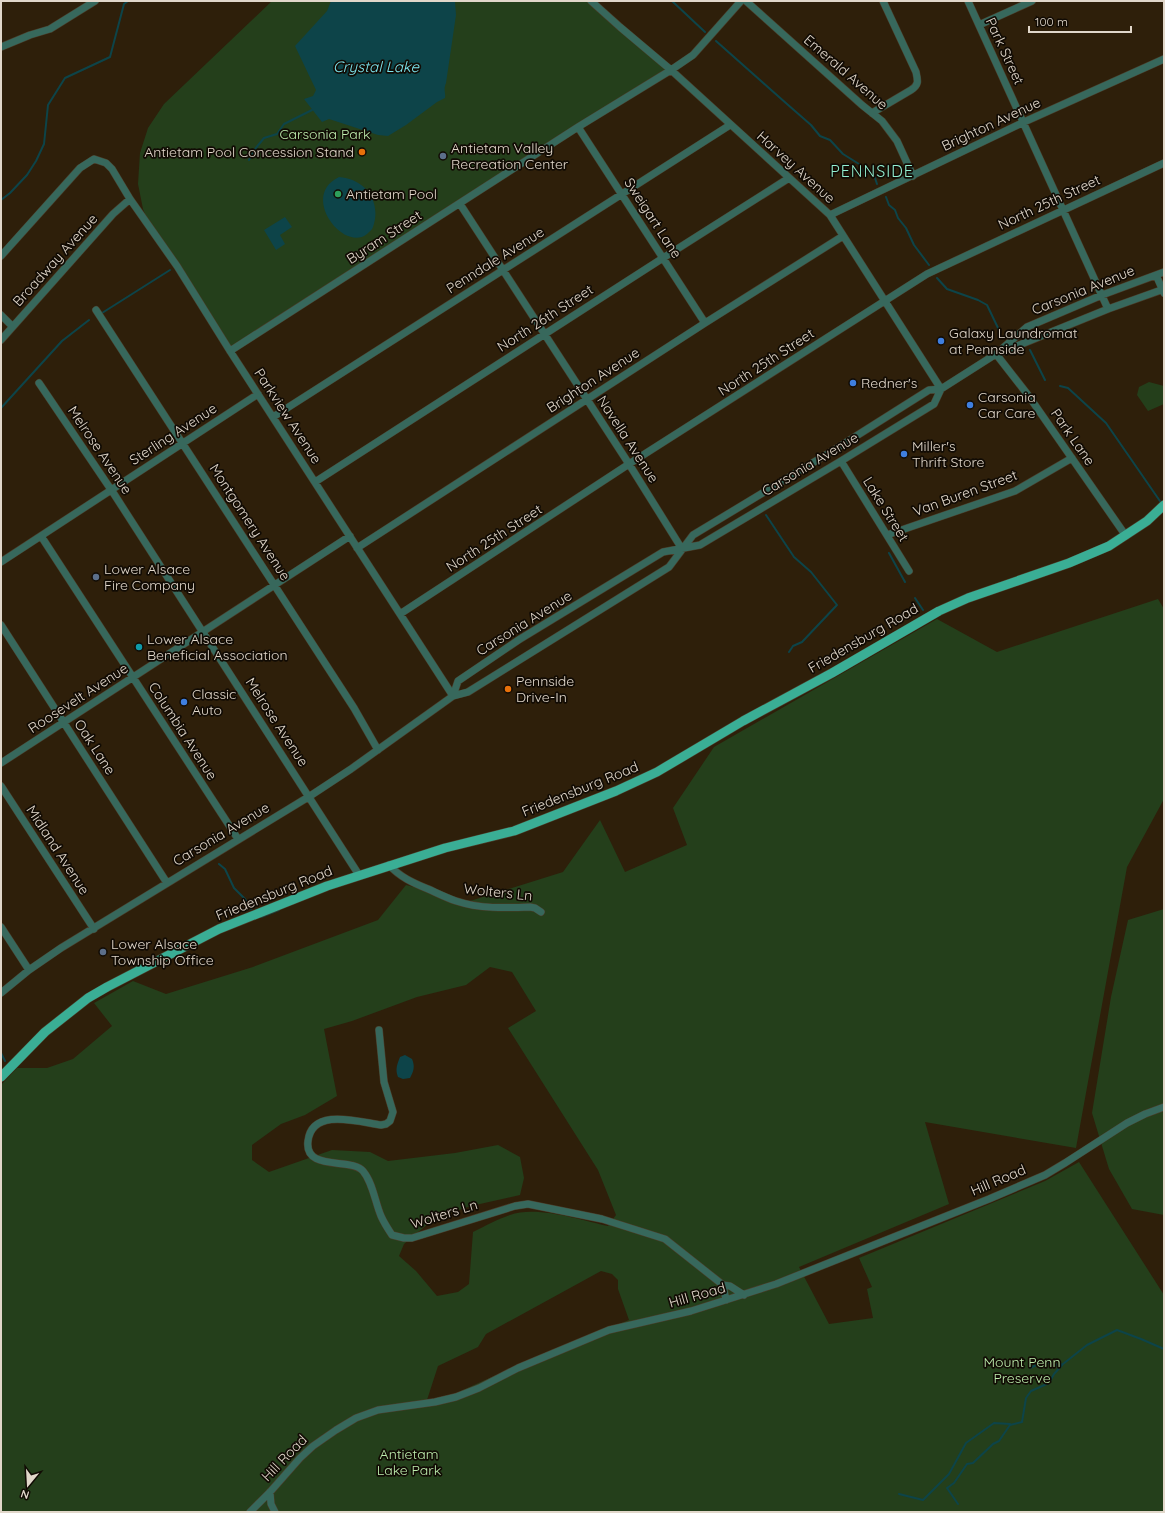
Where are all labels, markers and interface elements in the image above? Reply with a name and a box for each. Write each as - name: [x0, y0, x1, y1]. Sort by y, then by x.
- scale bar: [1029, 8, 1131, 34]
- text: 100 m: [1035, 14, 1068, 29]
- street label: Park Street: [982, 15, 1028, 88]
- street label: Emerald Avenue: [800, 31, 892, 113]
- water label: Crystal Lake: [333, 57, 419, 76]
- street label: Brighton Avenue: [939, 93, 1043, 155]
- park label: Carsonia Park: [279, 125, 371, 143]
- street label: Harvey Avenue: [753, 127, 839, 207]
- place label: Antietam Valley Recreation Center: [451, 139, 569, 173]
- place label: Antietam Pool Concession Stand: [144, 143, 354, 161]
- marker: Antietam Pool Concession Stand: [357, 147, 367, 157]
- marker: Antietam Valley Recreation Center: [438, 151, 448, 161]
- district label: PENNSIDE: [830, 161, 914, 181]
- street label: North 25th Street: [995, 170, 1103, 234]
- street label: Sweigart Lane: [620, 174, 686, 262]
- place label: Antietam Pool: [346, 185, 437, 203]
- marker: Antietam Pool: [333, 189, 343, 199]
- street label: Byram Street: [343, 206, 425, 268]
- street label: Broadway Avenue: [9, 210, 101, 310]
- street label: Penndale Avenue: [443, 223, 547, 297]
- street label: Carsonia Avenue: [1029, 261, 1137, 319]
- street label: North 26th Street: [494, 280, 596, 356]
- street label: North 25th Street: [715, 324, 818, 400]
- place label: Galaxy Laundromat at Pennside: [949, 324, 1078, 358]
- marker: Galaxy Laundromat at Pennside: [936, 336, 946, 346]
- street label: Brighton Avenue: [543, 343, 643, 417]
- street label: Parkview Avenue: [250, 365, 326, 467]
- place label: Redner's: [861, 374, 917, 392]
- marker: Redner's: [848, 378, 858, 388]
- place label: Carsonia Car Care: [978, 388, 1036, 422]
- street label: Navella Avenue: [593, 392, 663, 486]
- street label: Sterling Avenue: [126, 399, 220, 469]
- marker: Carsonia Car Care: [965, 400, 975, 410]
- street label: Melrose Avenue: [64, 403, 136, 498]
- street label: Park Lane: [1047, 405, 1099, 469]
- street label: Carsonia Avenue: [759, 428, 862, 500]
- place label: Miller's Thrift Store: [912, 437, 985, 471]
- marker: Miller's Thrift Store: [899, 449, 909, 459]
- street label: Montgomery Avenue: [206, 460, 294, 584]
- street label: Van Buren Street: [910, 466, 1020, 520]
- street label: Lake Street: [859, 473, 913, 545]
- street label: North 25th Street: [443, 500, 546, 576]
- place label: Lower Alsace Fire Company: [104, 560, 195, 594]
- marker: Lower Alsace Fire Company: [91, 572, 101, 582]
- street label: Carsonia Avenue: [473, 586, 575, 660]
- street label: Friedensburg Road: [805, 599, 921, 677]
- place label: Lower Alsace Beneficial Association: [147, 630, 287, 664]
- marker: Lower Alsace Beneficial Association: [134, 642, 144, 652]
- street label: Roosevelt Avenue: [25, 659, 131, 737]
- place label: Pennside Drive-In: [516, 672, 574, 706]
- street label: Melrose Avenue: [242, 674, 312, 770]
- street label: Columbia Avenue: [145, 679, 221, 783]
- marker: Pennside Drive-In: [503, 684, 513, 694]
- place label: Classic Auto: [192, 685, 236, 719]
- marker: Classic Auto: [179, 697, 189, 707]
- street label: Oak Lane: [70, 716, 120, 778]
- street label: Friedensburg Road: [519, 757, 641, 821]
- street label: Carsonia Avenue: [170, 798, 273, 870]
- street label: Midland Avenue: [22, 802, 94, 898]
- street label: Friedensburg Road: [213, 861, 335, 925]
- street label: Wolters Ln: [463, 879, 533, 905]
- place label: Lower Alsace Township Office: [111, 935, 214, 969]
- marker: Lower Alsace Township Office: [98, 947, 108, 957]
- street label: Hill Road: [968, 1160, 1028, 1200]
- street label: Wolters Ln: [408, 1195, 480, 1233]
- street label: Hill Road: [667, 1278, 727, 1312]
- park label: Mount Penn Preserve: [984, 1353, 1060, 1387]
- street label: Hill Road: [257, 1431, 311, 1485]
- park label: Antietam Lake Park: [377, 1445, 441, 1479]
- north arrow: [8, 1465, 48, 1505]
- text: N: [19, 1487, 31, 1502]

